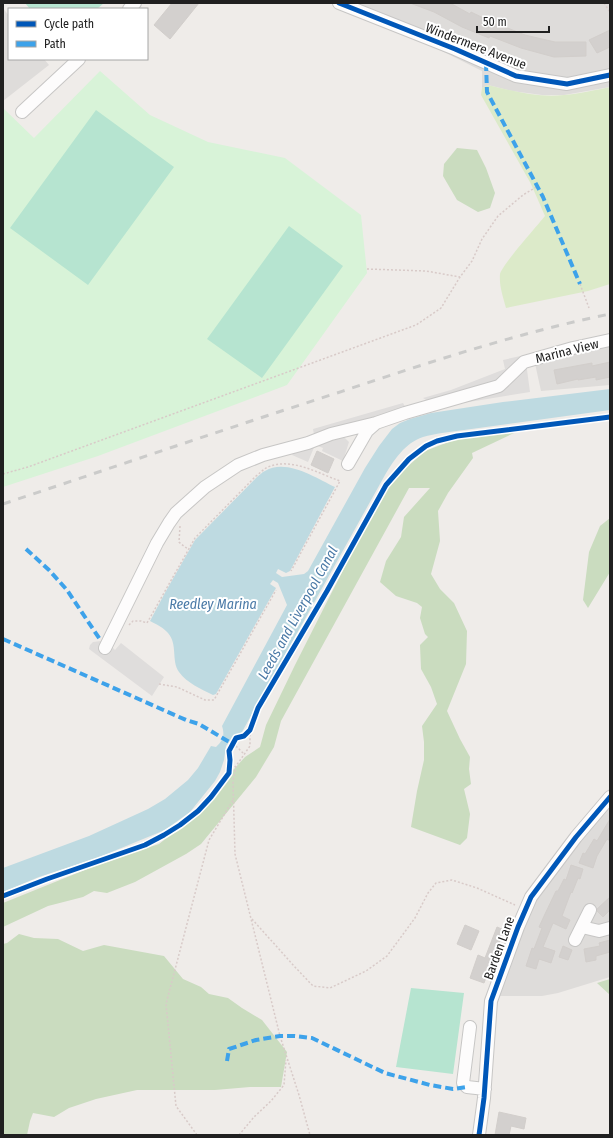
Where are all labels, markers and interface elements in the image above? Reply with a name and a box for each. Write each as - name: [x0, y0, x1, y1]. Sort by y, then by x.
- legend: [8, 8, 148, 60]
- scale bar: [477, 8, 549, 34]
- text: 50 m: [483, 15, 507, 29]
- text: Cycle path: [44, 17, 94, 31]
- street label: Windermere Avenue: [423, 20, 529, 72]
- text: Path: [44, 37, 66, 51]
- street label: Marina View: [534, 336, 601, 366]
- water label: Leeds and Liverpool Canal: [254, 543, 342, 682]
- water label: Reedley Marina: [169, 596, 257, 613]
- street label: Barden Lane: [481, 914, 517, 982]

